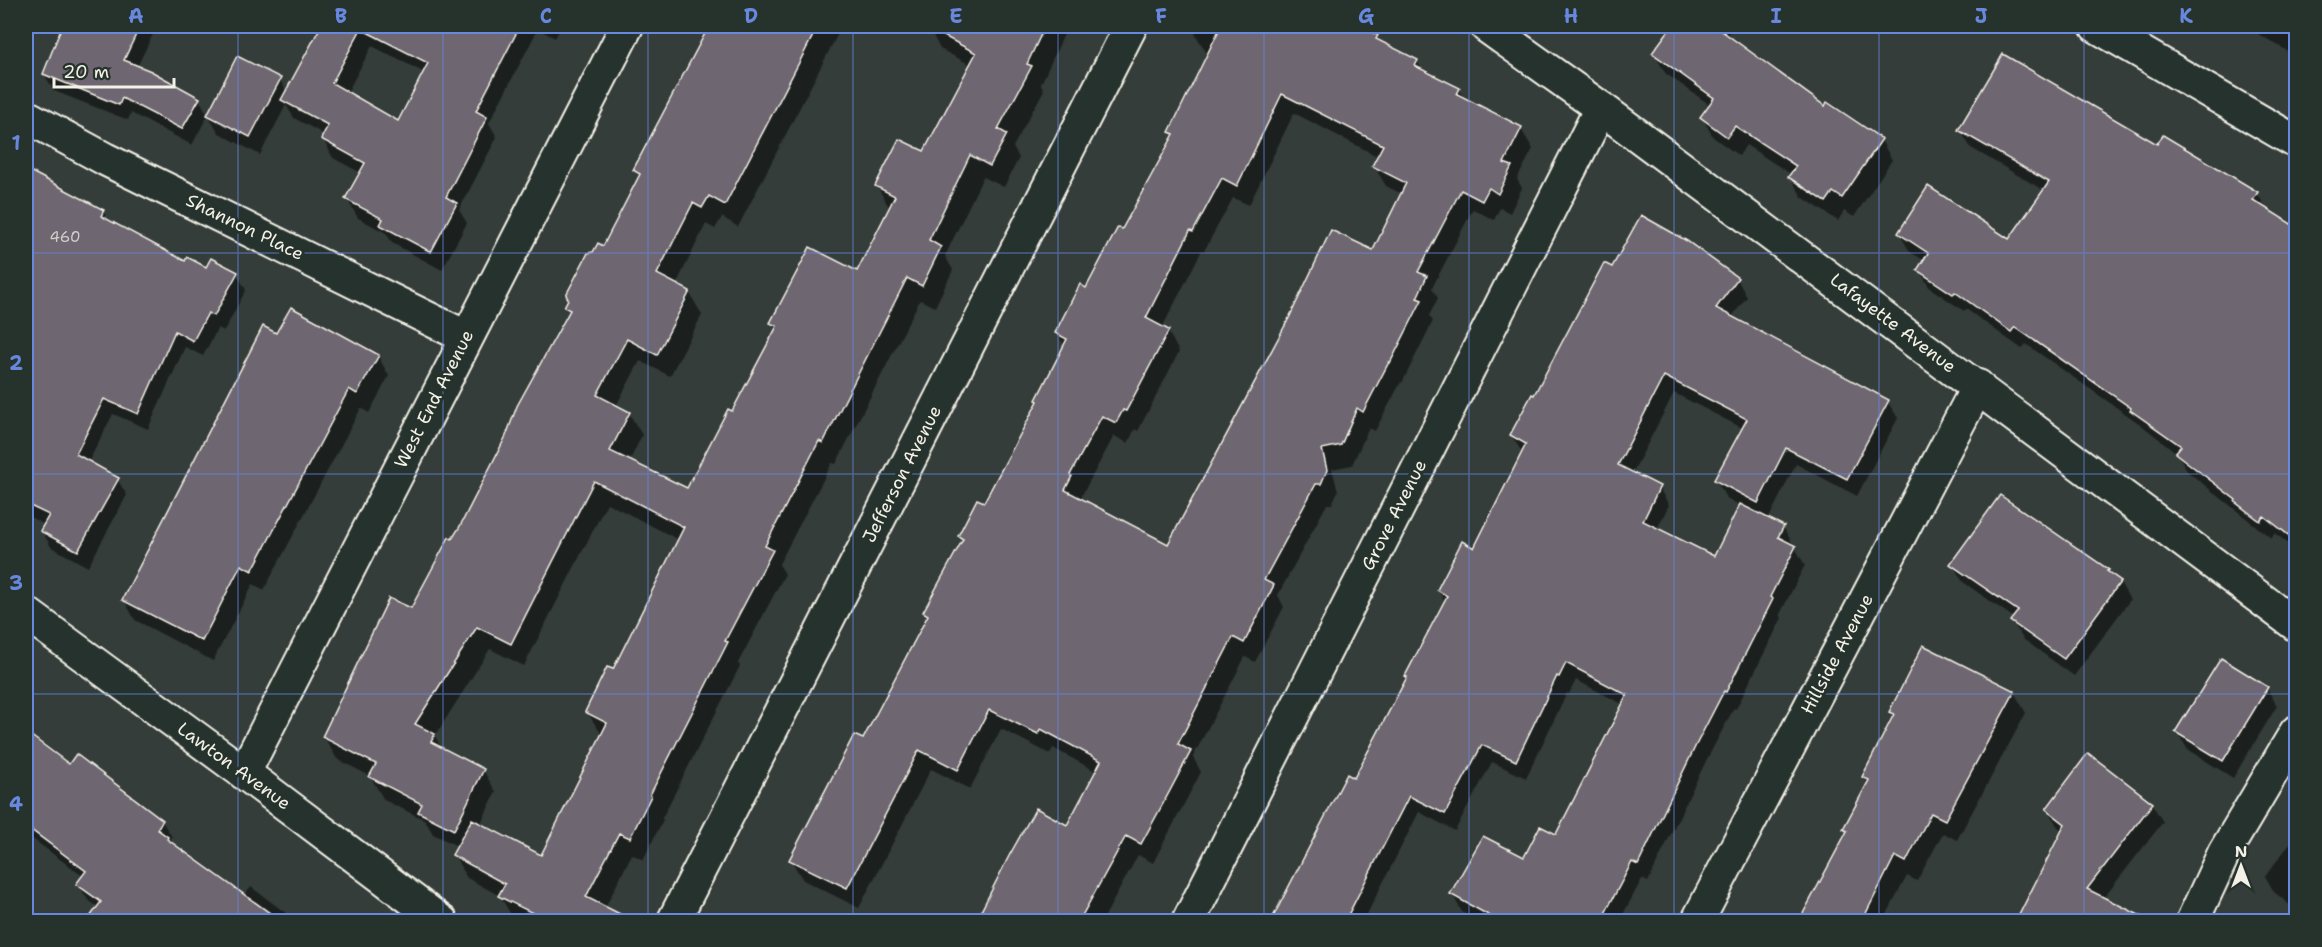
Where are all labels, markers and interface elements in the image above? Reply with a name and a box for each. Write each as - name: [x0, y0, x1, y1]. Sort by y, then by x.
- text: A: [128, 3, 144, 29]
- text: B: [335, 3, 347, 29]
- text: C: [540, 3, 552, 29]
- text: D: [744, 3, 758, 29]
- text: E: [949, 3, 963, 29]
- text: F: [1155, 3, 1167, 29]
- text: G: [1358, 3, 1374, 29]
- text: H: [1564, 3, 1578, 29]
- text: I: [1770, 3, 1782, 29]
- text: J: [1975, 3, 1988, 29]
- text: K: [2179, 3, 2193, 29]
- scale bar: [54, 51, 174, 89]
- text: 20 m: [63, 60, 109, 84]
- text: 1: [11, 130, 21, 156]
- street label: Shannon Place: [182, 188, 308, 266]
- house number: 460: [50, 227, 80, 247]
- street label: Lafayette Avenue: [1825, 268, 1961, 378]
- street label: West End Avenue: [389, 326, 479, 472]
- text: 2: [9, 350, 23, 376]
- street label: Jefferson Avenue: [857, 401, 947, 547]
- street label: Grove Avenue: [1356, 456, 1432, 574]
- text: 3: [9, 570, 23, 596]
- street label: Hillside Avenue: [1795, 590, 1879, 718]
- street label: Lawton Avenue: [172, 717, 296, 815]
- text: 4: [9, 791, 23, 817]
- north arrow: [2211, 836, 2271, 896]
- text: N: [2235, 841, 2247, 862]

